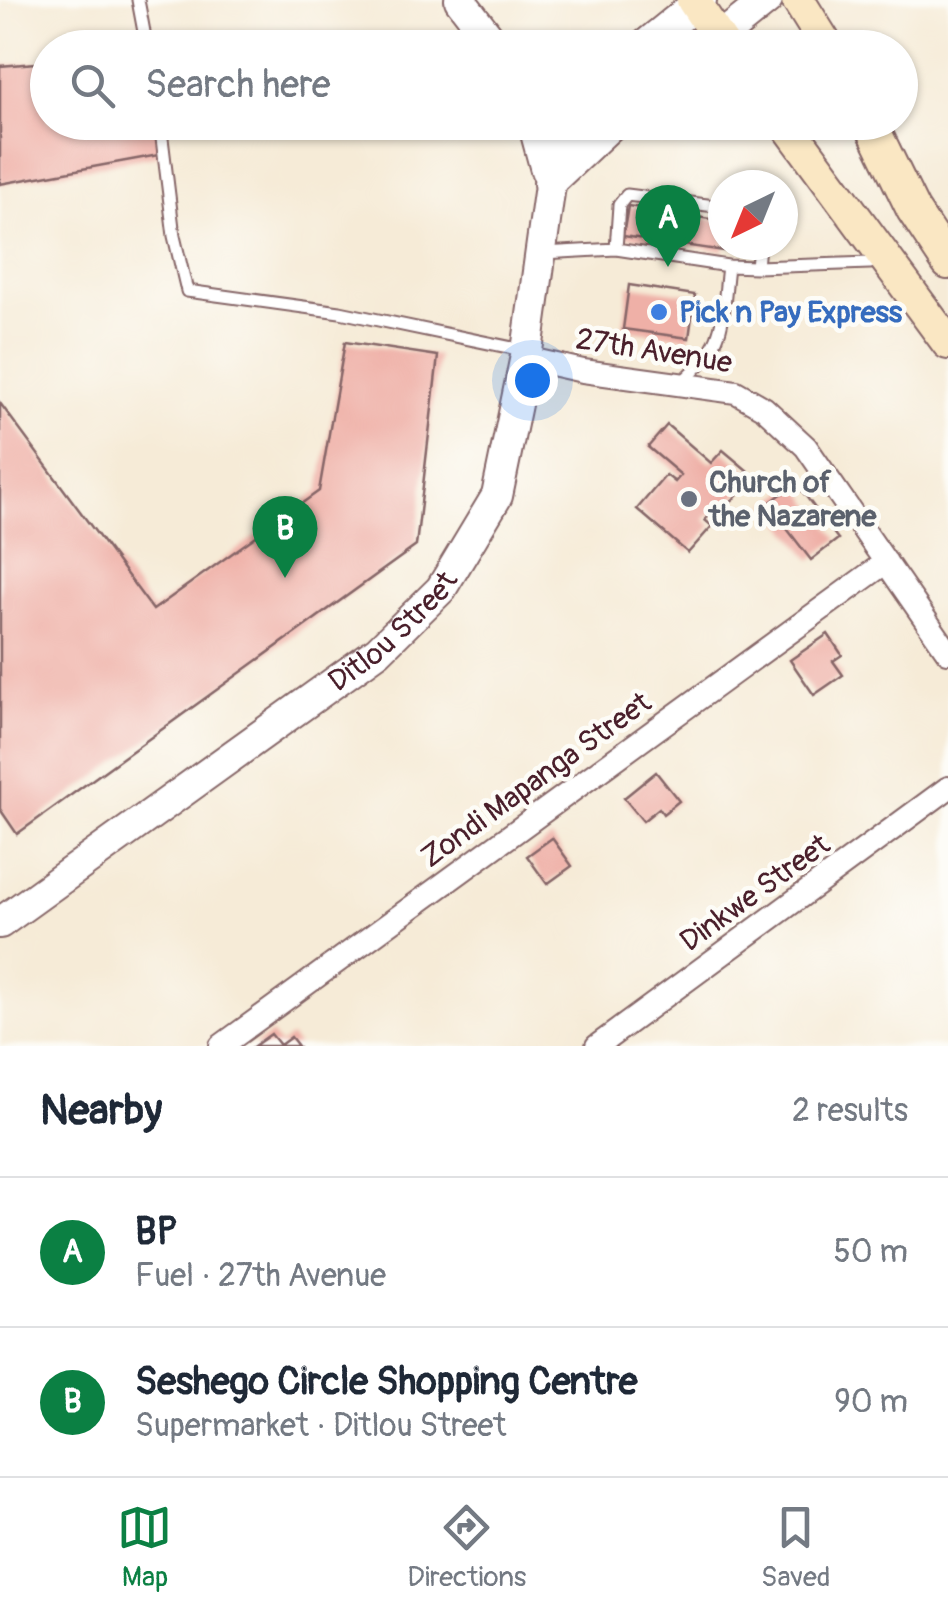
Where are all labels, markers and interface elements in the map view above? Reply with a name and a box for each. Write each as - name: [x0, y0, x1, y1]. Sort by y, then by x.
- search box: [30, 30, 918, 140]
- icon: search: [65, 58, 120, 113]
- text: Search here: [145, 61, 331, 109]
- north arrow: [708, 170, 798, 260]
- pin: A: [636, 184, 700, 267]
- place label: Pick n Pay Express: [679, 294, 903, 331]
- marker: Pick n Pay Express: [648, 301, 670, 323]
- street label: 27th Avenue: [573, 320, 735, 382]
- your location: [507, 355, 558, 406]
- place label: Church of the Nazarene: [707, 464, 878, 535]
- marker: Church of the Nazarene: [678, 488, 700, 510]
- pin: B: [252, 496, 318, 578]
- street label: Ditlou Street: [321, 564, 466, 699]
- street label: Zondi Mapanga Street: [414, 684, 659, 876]
- street label: Dinkwe Street: [673, 826, 838, 960]
- text: Nearby: [40, 1085, 162, 1137]
- text: 2 results: [792, 1091, 908, 1131]
- text: BP: [135, 1208, 177, 1256]
- text: A: [62, 1232, 83, 1272]
- text: 50 m: [833, 1232, 908, 1272]
- text: Fuel · 27th Avenue: [135, 1256, 386, 1296]
- text: Seshego Circle Shopping Centre: [135, 1358, 638, 1406]
- text: B: [63, 1382, 82, 1422]
- text: 90 m: [834, 1382, 908, 1422]
- text: Supermarket · Ditlou Street: [135, 1406, 506, 1446]
- tab: Map: [117, 1500, 172, 1595]
- tab: Directions: [407, 1500, 526, 1595]
- tab: Saved: [761, 1500, 831, 1595]

